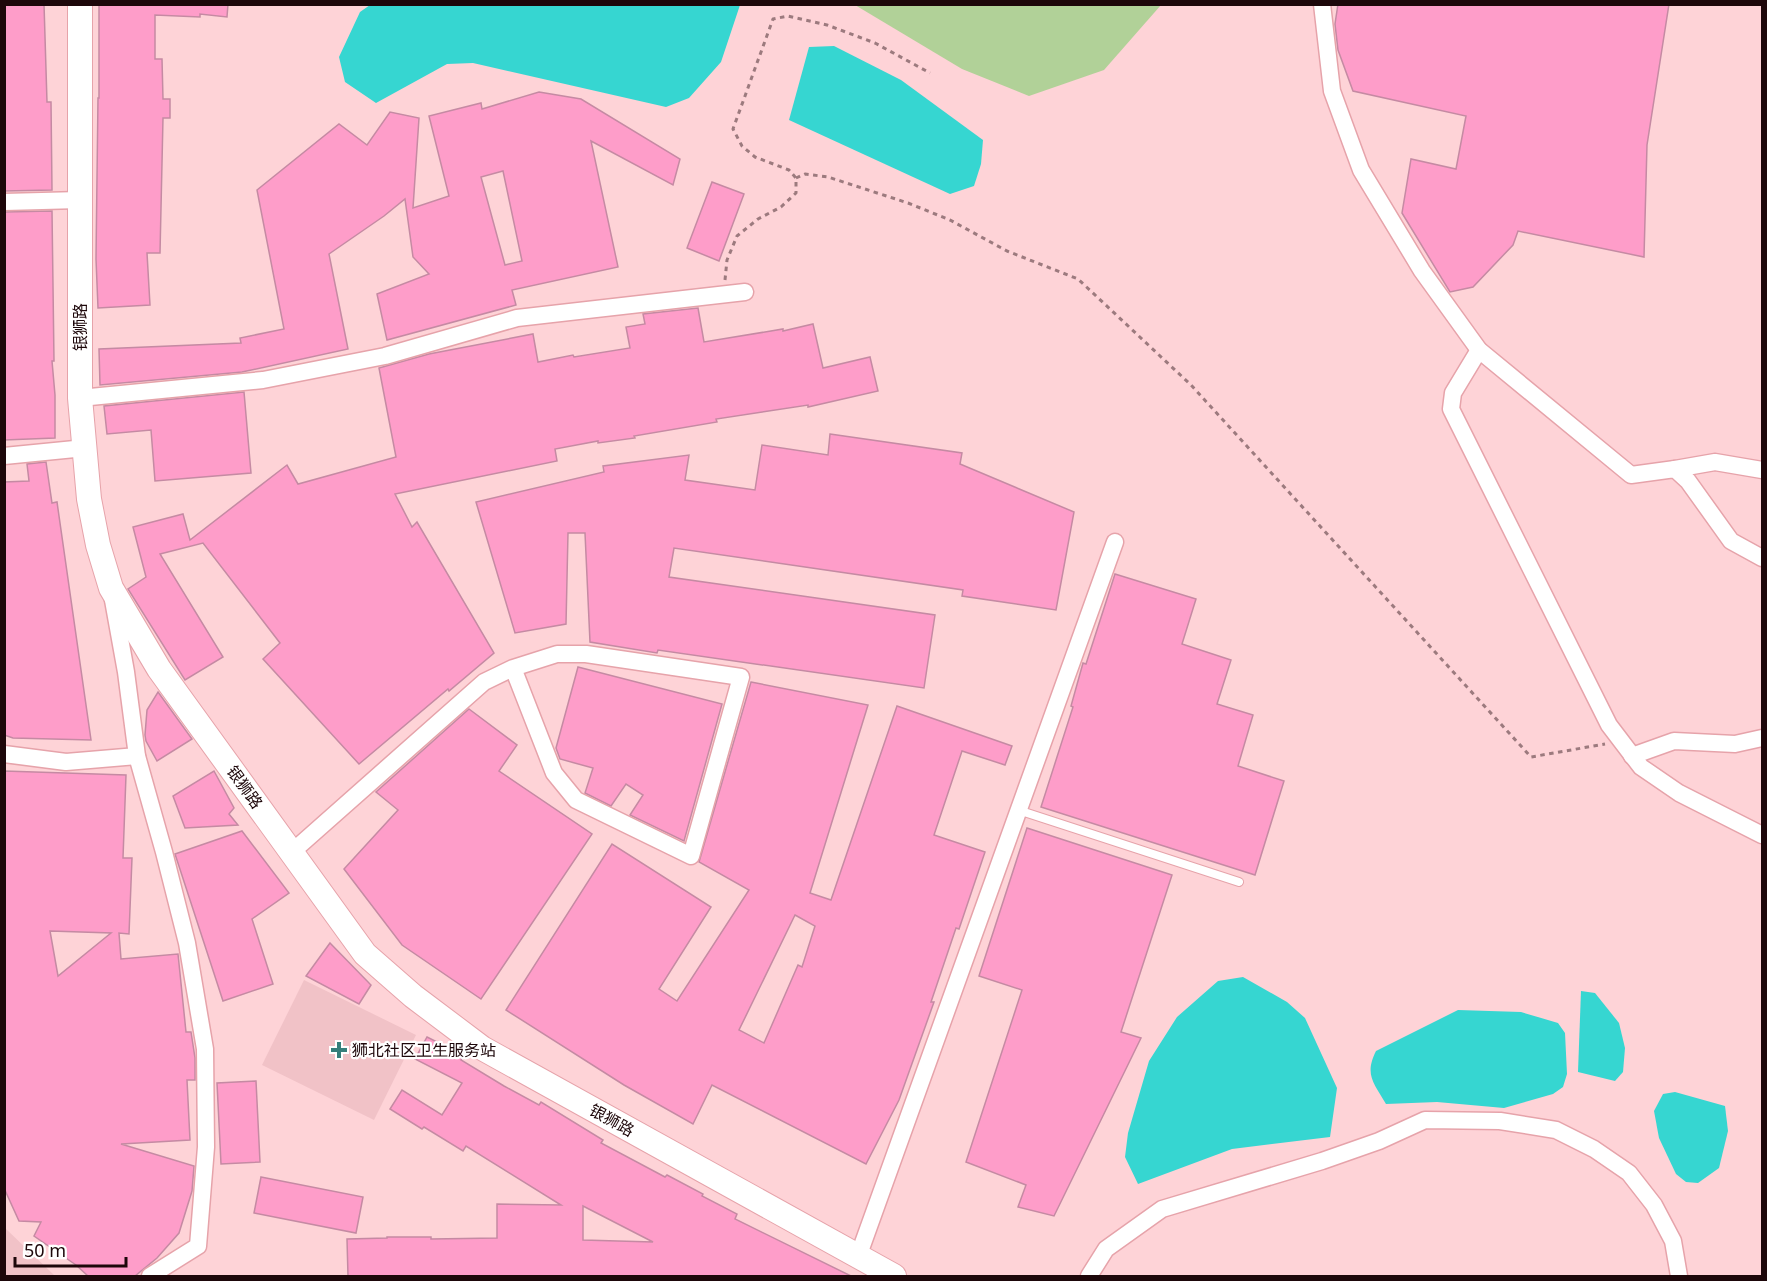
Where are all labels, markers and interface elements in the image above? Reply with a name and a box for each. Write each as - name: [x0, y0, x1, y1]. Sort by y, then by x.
- street label: 银狮路: [69, 303, 91, 351]
- street label: 银狮路: [222, 761, 268, 813]
- place label: 狮北社区卫生服务站: [352, 1039, 496, 1061]
- marker: 狮北社区卫生服务站: [330, 1041, 348, 1059]
- street label: 银狮路: [586, 1099, 638, 1141]
- scale bar: [15, 1230, 126, 1268]
- text: 50 m: [24, 1238, 66, 1262]

